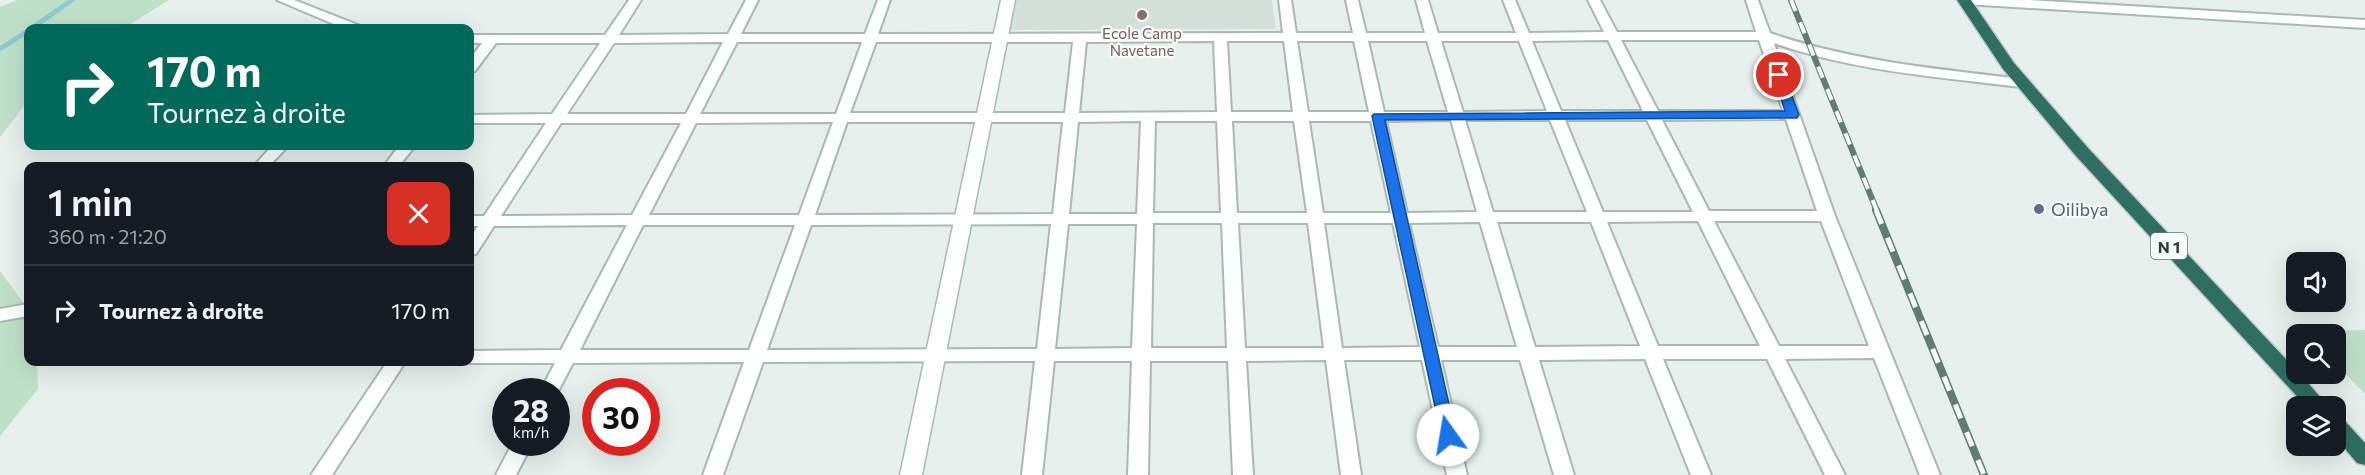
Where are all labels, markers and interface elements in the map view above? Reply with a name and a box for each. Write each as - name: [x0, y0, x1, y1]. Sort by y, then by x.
- marker: Ecole Camp Navetane: [1135, 8, 1149, 22]
- place label: Ecole Camp Navetane: [1102, 24, 1182, 59]
- text: 170 m: [147, 44, 261, 96]
- icon: right: [48, 48, 126, 126]
- pin: [1753, 49, 1804, 100]
- icon: arrive: [1762, 58, 1795, 91]
- text: Tournez à droite: [147, 96, 346, 129]
- text: 1 min: [48, 179, 133, 223]
- button: close: [387, 182, 450, 245]
- place label: Oilibya: [2051, 198, 2109, 220]
- marker: Oilibya: [2032, 202, 2046, 216]
- text: 360 m · 21:20: [48, 224, 167, 248]
- road number: N 1: [2151, 233, 2187, 259]
- map controls: [2286, 252, 2346, 456]
- button: sound: [2286, 252, 2346, 312]
- icon: right: [48, 294, 81, 327]
- text: Tournez à droite: [99, 297, 264, 324]
- text: 170 m: [391, 297, 450, 324]
- button: search: [2286, 324, 2346, 384]
- speed limit sign: 30: [582, 378, 660, 456]
- text: 28: [513, 391, 549, 428]
- button: layers: [2286, 396, 2346, 456]
- position arrow: [1416, 403, 1480, 467]
- text: km/h: [513, 423, 549, 441]

